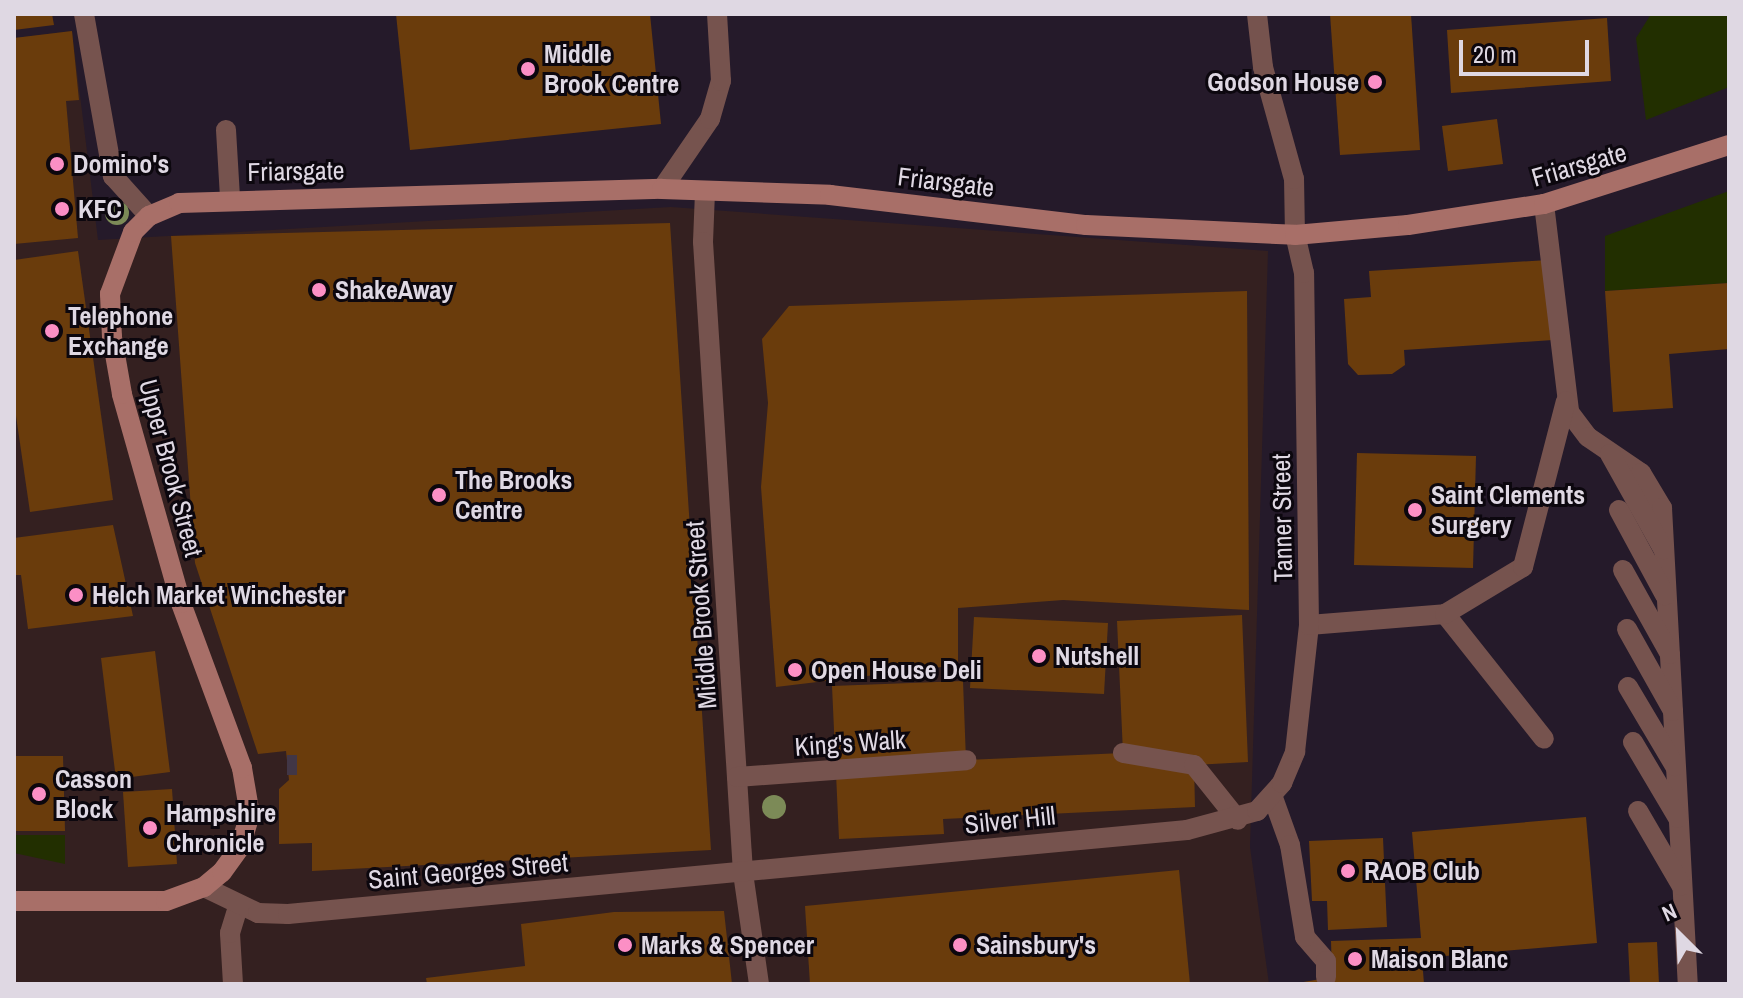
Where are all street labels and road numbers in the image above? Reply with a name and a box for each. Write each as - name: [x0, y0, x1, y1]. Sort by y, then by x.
- street label: Friarsgate: [1528, 137, 1630, 193]
- street label: Friarsgate: [247, 155, 345, 187]
- street label: Friarsgate: [896, 161, 996, 203]
- street label: Upper Brook Street: [132, 376, 210, 560]
- street label: Tanner Street: [1265, 454, 1299, 582]
- street label: Middle Brook Street: [679, 520, 723, 710]
- street label: King's Walk: [793, 724, 907, 762]
- street label: Silver Hill: [963, 800, 1057, 840]
- street label: Saint Georges Street: [367, 847, 569, 895]

